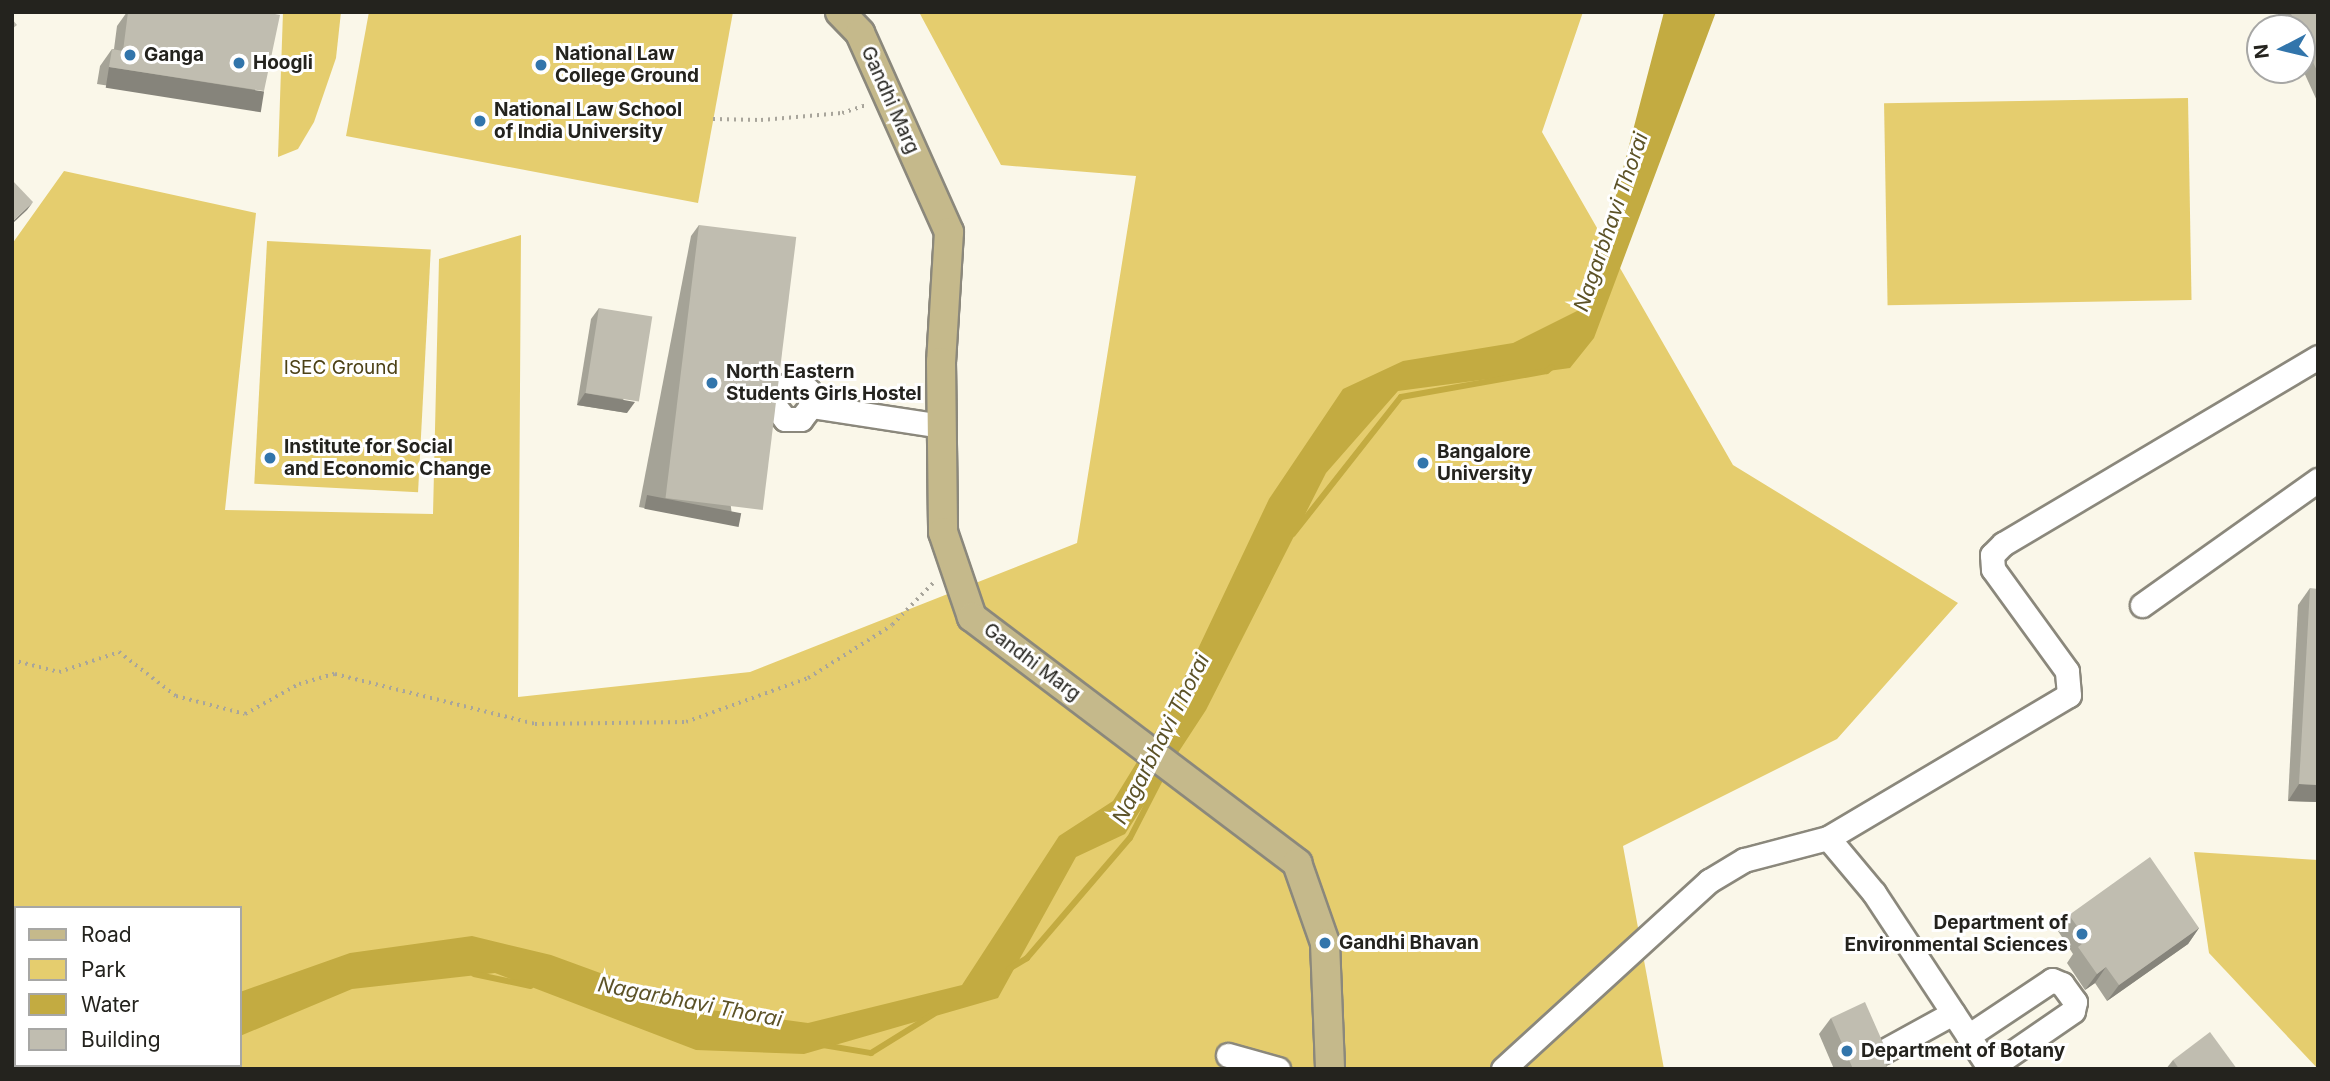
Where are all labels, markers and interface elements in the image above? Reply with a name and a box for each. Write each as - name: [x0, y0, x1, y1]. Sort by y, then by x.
- north arrow: [2246, 14, 2316, 84]
- place label: National Law College Ground: [555, 43, 699, 87]
- street label: Gandhi Marg: [856, 43, 924, 157]
- text: N: [2249, 43, 2274, 60]
- place label: Ganga: [144, 44, 204, 66]
- marker: Ganga: [122, 47, 138, 63]
- place label: Hoogli: [253, 52, 313, 74]
- marker: Hoogli: [231, 55, 247, 71]
- marker: National Law College Ground: [533, 57, 549, 73]
- place label: National Law School of India University: [494, 99, 682, 143]
- marker: National Law School of India University: [472, 113, 488, 129]
- water label: Nagarbhavi Thorai: [1569, 129, 1653, 315]
- park label: ISEC Ground: [284, 357, 398, 379]
- place label: North Eastern Students Girls Hostel: [726, 361, 922, 405]
- marker: North Eastern Students Girls Hostel: [704, 375, 720, 391]
- place label: Institute for Social and Economic Change: [284, 436, 491, 480]
- place label: Bangalore University: [1437, 441, 1533, 485]
- marker: Institute for Social and Economic Change: [262, 450, 278, 466]
- marker: Bangalore University: [1415, 455, 1431, 471]
- street label: Gandhi Marg: [979, 618, 1085, 706]
- water label: Nagarbhavi Thorai: [1107, 650, 1215, 828]
- legend: [14, 906, 242, 1067]
- place label: Department of Environmental Sciences: [1844, 912, 2068, 956]
- text: Road: [81, 922, 132, 947]
- marker: Department of Environmental Sciences: [2074, 926, 2090, 942]
- place label: Gandhi Bhavan: [1339, 932, 1479, 954]
- marker: Gandhi Bhavan: [1317, 935, 1333, 951]
- text: Park: [81, 957, 126, 982]
- water label: Nagarbhavi Thorai: [596, 972, 784, 1032]
- text: Water: [81, 992, 139, 1017]
- text: Building: [81, 1027, 161, 1052]
- place label: Department of Botany: [1861, 1040, 2065, 1062]
- marker: Department of Botany: [1839, 1043, 1855, 1059]

